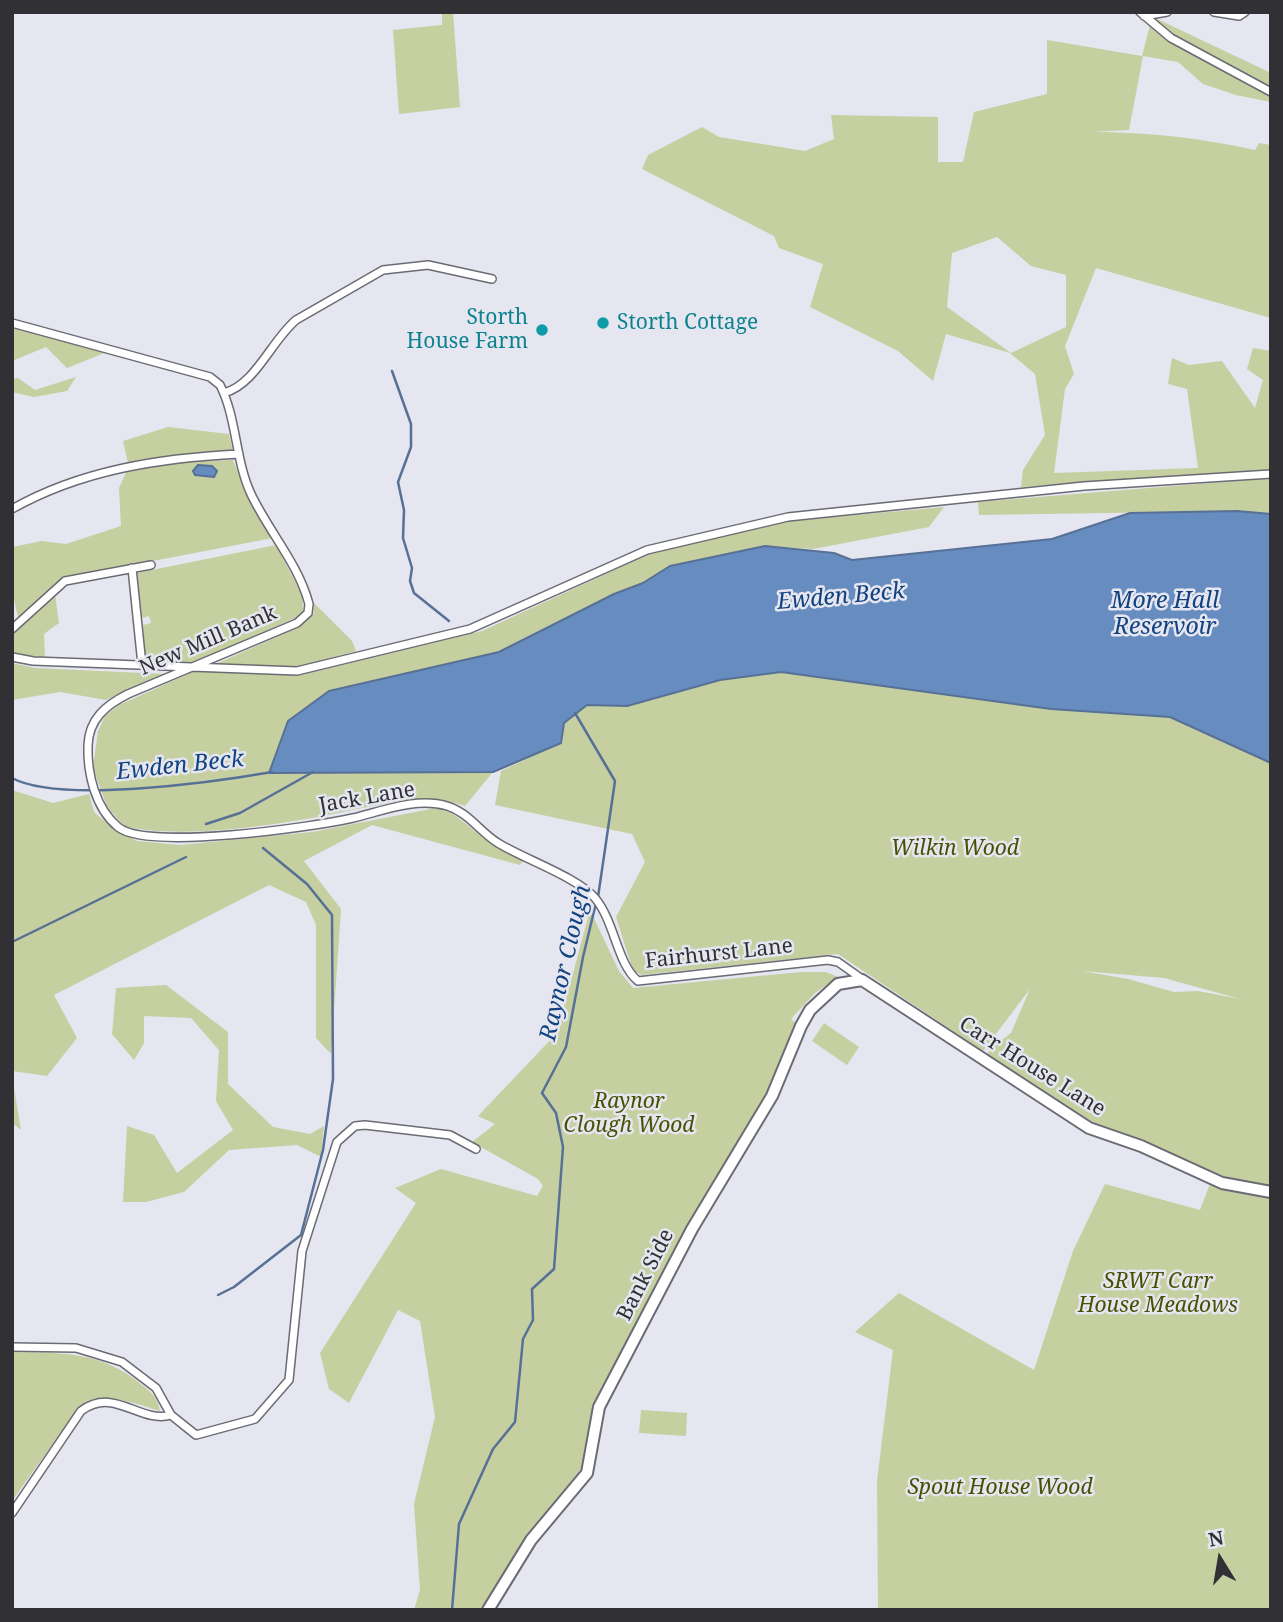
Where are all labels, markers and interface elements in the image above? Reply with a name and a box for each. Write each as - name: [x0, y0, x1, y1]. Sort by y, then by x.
- place label: Storth House Farm: [407, 305, 528, 355]
- place label: Storth Cottage: [617, 310, 758, 336]
- marker: Storth Cottage: [595, 315, 611, 331]
- marker: Storth House Farm: [534, 322, 550, 338]
- water label: Ewden Beck: [776, 578, 906, 616]
- water label: More Hall Reservoir: [1111, 587, 1219, 641]
- street label: New Mill Bank: [135, 601, 281, 681]
- water label: Ewden Beck: [115, 746, 245, 786]
- street label: Jack Lane: [317, 777, 417, 819]
- park label: Wilkin Wood: [891, 836, 1019, 862]
- water label: Raynor Clough: [535, 882, 597, 1044]
- street label: Fairhurst Lane: [644, 934, 794, 974]
- street label: Carr House Lane: [954, 1012, 1110, 1122]
- park label: Raynor Clough Wood: [564, 1089, 694, 1139]
- street label: Bank Side: [612, 1225, 680, 1325]
- park label: SRWT Carr House Meadows: [1078, 1269, 1238, 1319]
- park label: Spout House Wood: [907, 1475, 1093, 1501]
- north arrow: [1185, 1524, 1255, 1594]
- text: N: [1206, 1524, 1226, 1553]

